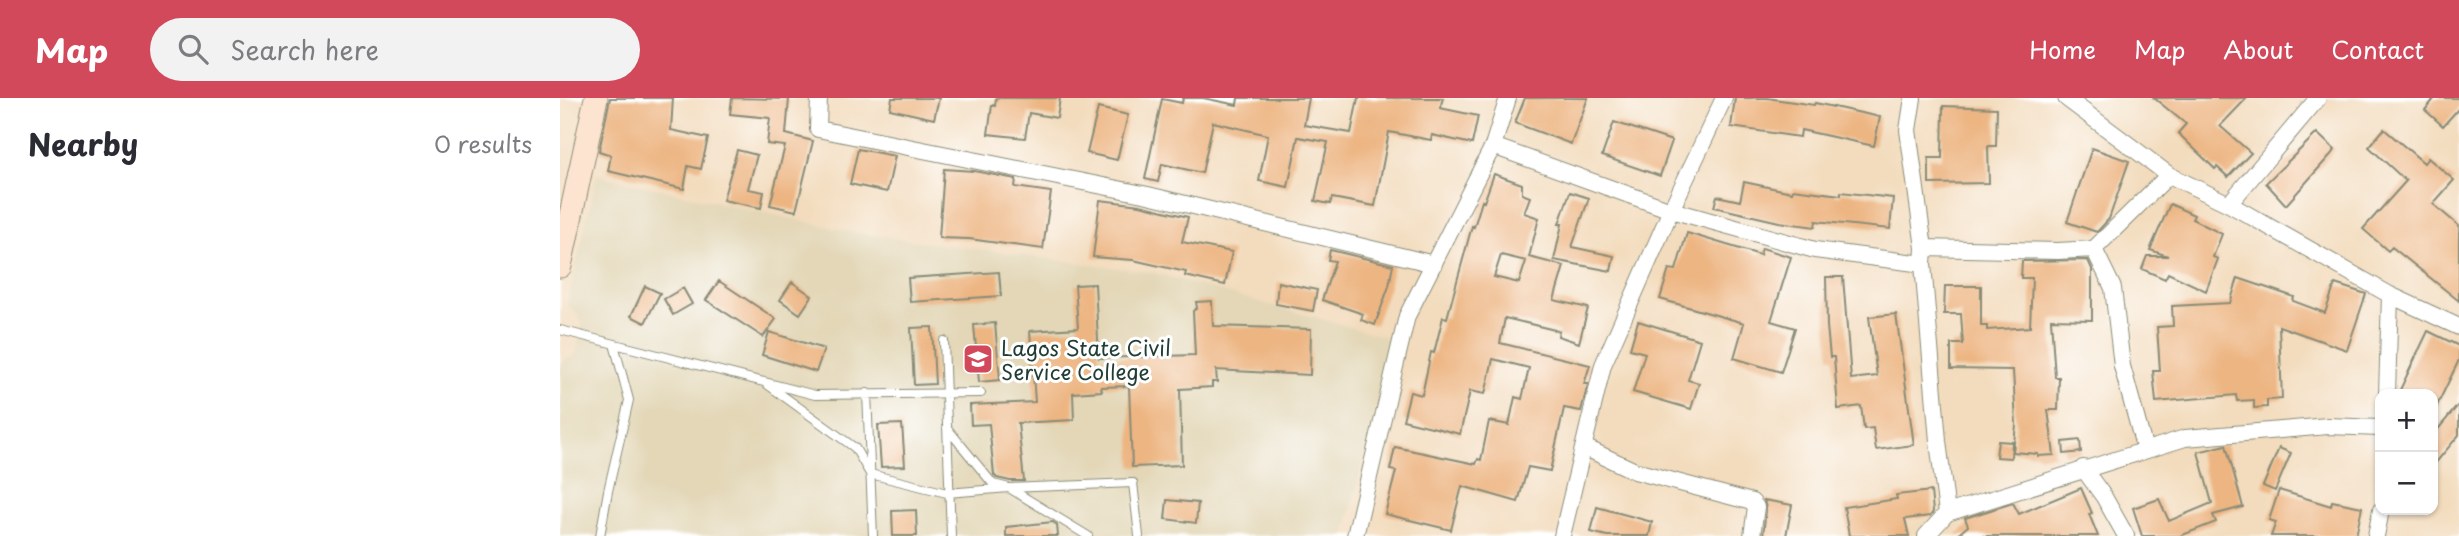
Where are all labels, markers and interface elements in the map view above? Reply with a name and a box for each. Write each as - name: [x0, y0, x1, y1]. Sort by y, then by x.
- search box: [150, 18, 640, 81]
- text: Map: [35, 24, 108, 74]
- icon: search: [174, 30, 212, 68]
- text: Search here: [230, 30, 379, 69]
- text: Home: [2029, 31, 2096, 67]
- text: Map: [2134, 31, 2185, 67]
- text: About: [2223, 31, 2293, 67]
- text: Contact: [2331, 31, 2424, 67]
- text: Nearby: [28, 121, 138, 166]
- text: 0 results: [434, 126, 532, 161]
- place label: Lagos State Civil Service College: [1001, 331, 1171, 387]
- school or university icon: Lagos State Civil Service College: [961, 342, 995, 376]
- map controls: [2375, 389, 2438, 515]
- button: +: [2375, 389, 2438, 452]
- button: −: [2375, 452, 2438, 515]

